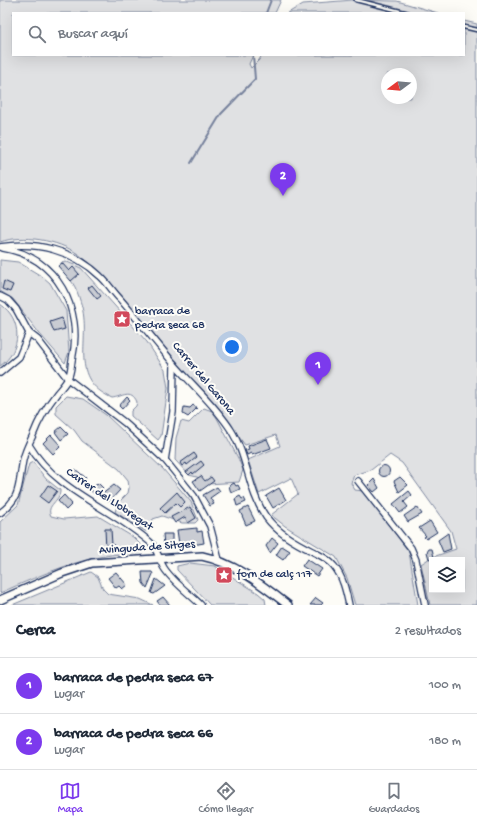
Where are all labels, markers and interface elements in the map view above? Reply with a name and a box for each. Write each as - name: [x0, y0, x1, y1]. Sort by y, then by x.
- search box: [12, 12, 465, 56]
- icon: search: [26, 23, 48, 45]
- text: Buscar aquí: [58, 25, 128, 43]
- north arrow: [381, 68, 417, 104]
- pin: 2: [270, 163, 296, 196]
- place label: barraca de pedra seca 68: [134, 305, 205, 333]
- place icon: barraca de pedra seca 68: [112, 309, 132, 329]
- your location: [222, 337, 242, 357]
- street label: Carrer del Garona: [168, 340, 238, 419]
- pin: 1: [305, 352, 331, 385]
- street label: Carrer del Llobregat: [63, 466, 156, 535]
- street label: Avinguda de Sitges: [99, 538, 196, 558]
- map controls: [429, 557, 465, 593]
- button: layers: [429, 557, 465, 593]
- place icon: forn de calç 117: [214, 565, 234, 585]
- place label: forn de calç 117: [236, 568, 313, 582]
- text: Cerca: [16, 621, 55, 641]
- text: 2 resultados: [395, 624, 461, 639]
- text: barraca de pedra seca 67: [54, 669, 213, 687]
- text: 1: [26, 678, 32, 693]
- text: 100 m: [429, 678, 461, 693]
- text: Lugar: [54, 687, 84, 702]
- text: barraca de pedra seca 66: [54, 725, 213, 743]
- text: 2: [26, 734, 32, 749]
- text: 180 m: [429, 734, 461, 749]
- text: Lugar: [54, 743, 84, 758]
- tab: Mapa: [58, 780, 83, 816]
- tab: Cómo llegar: [198, 780, 253, 816]
- tab: Guardados: [368, 780, 419, 816]

